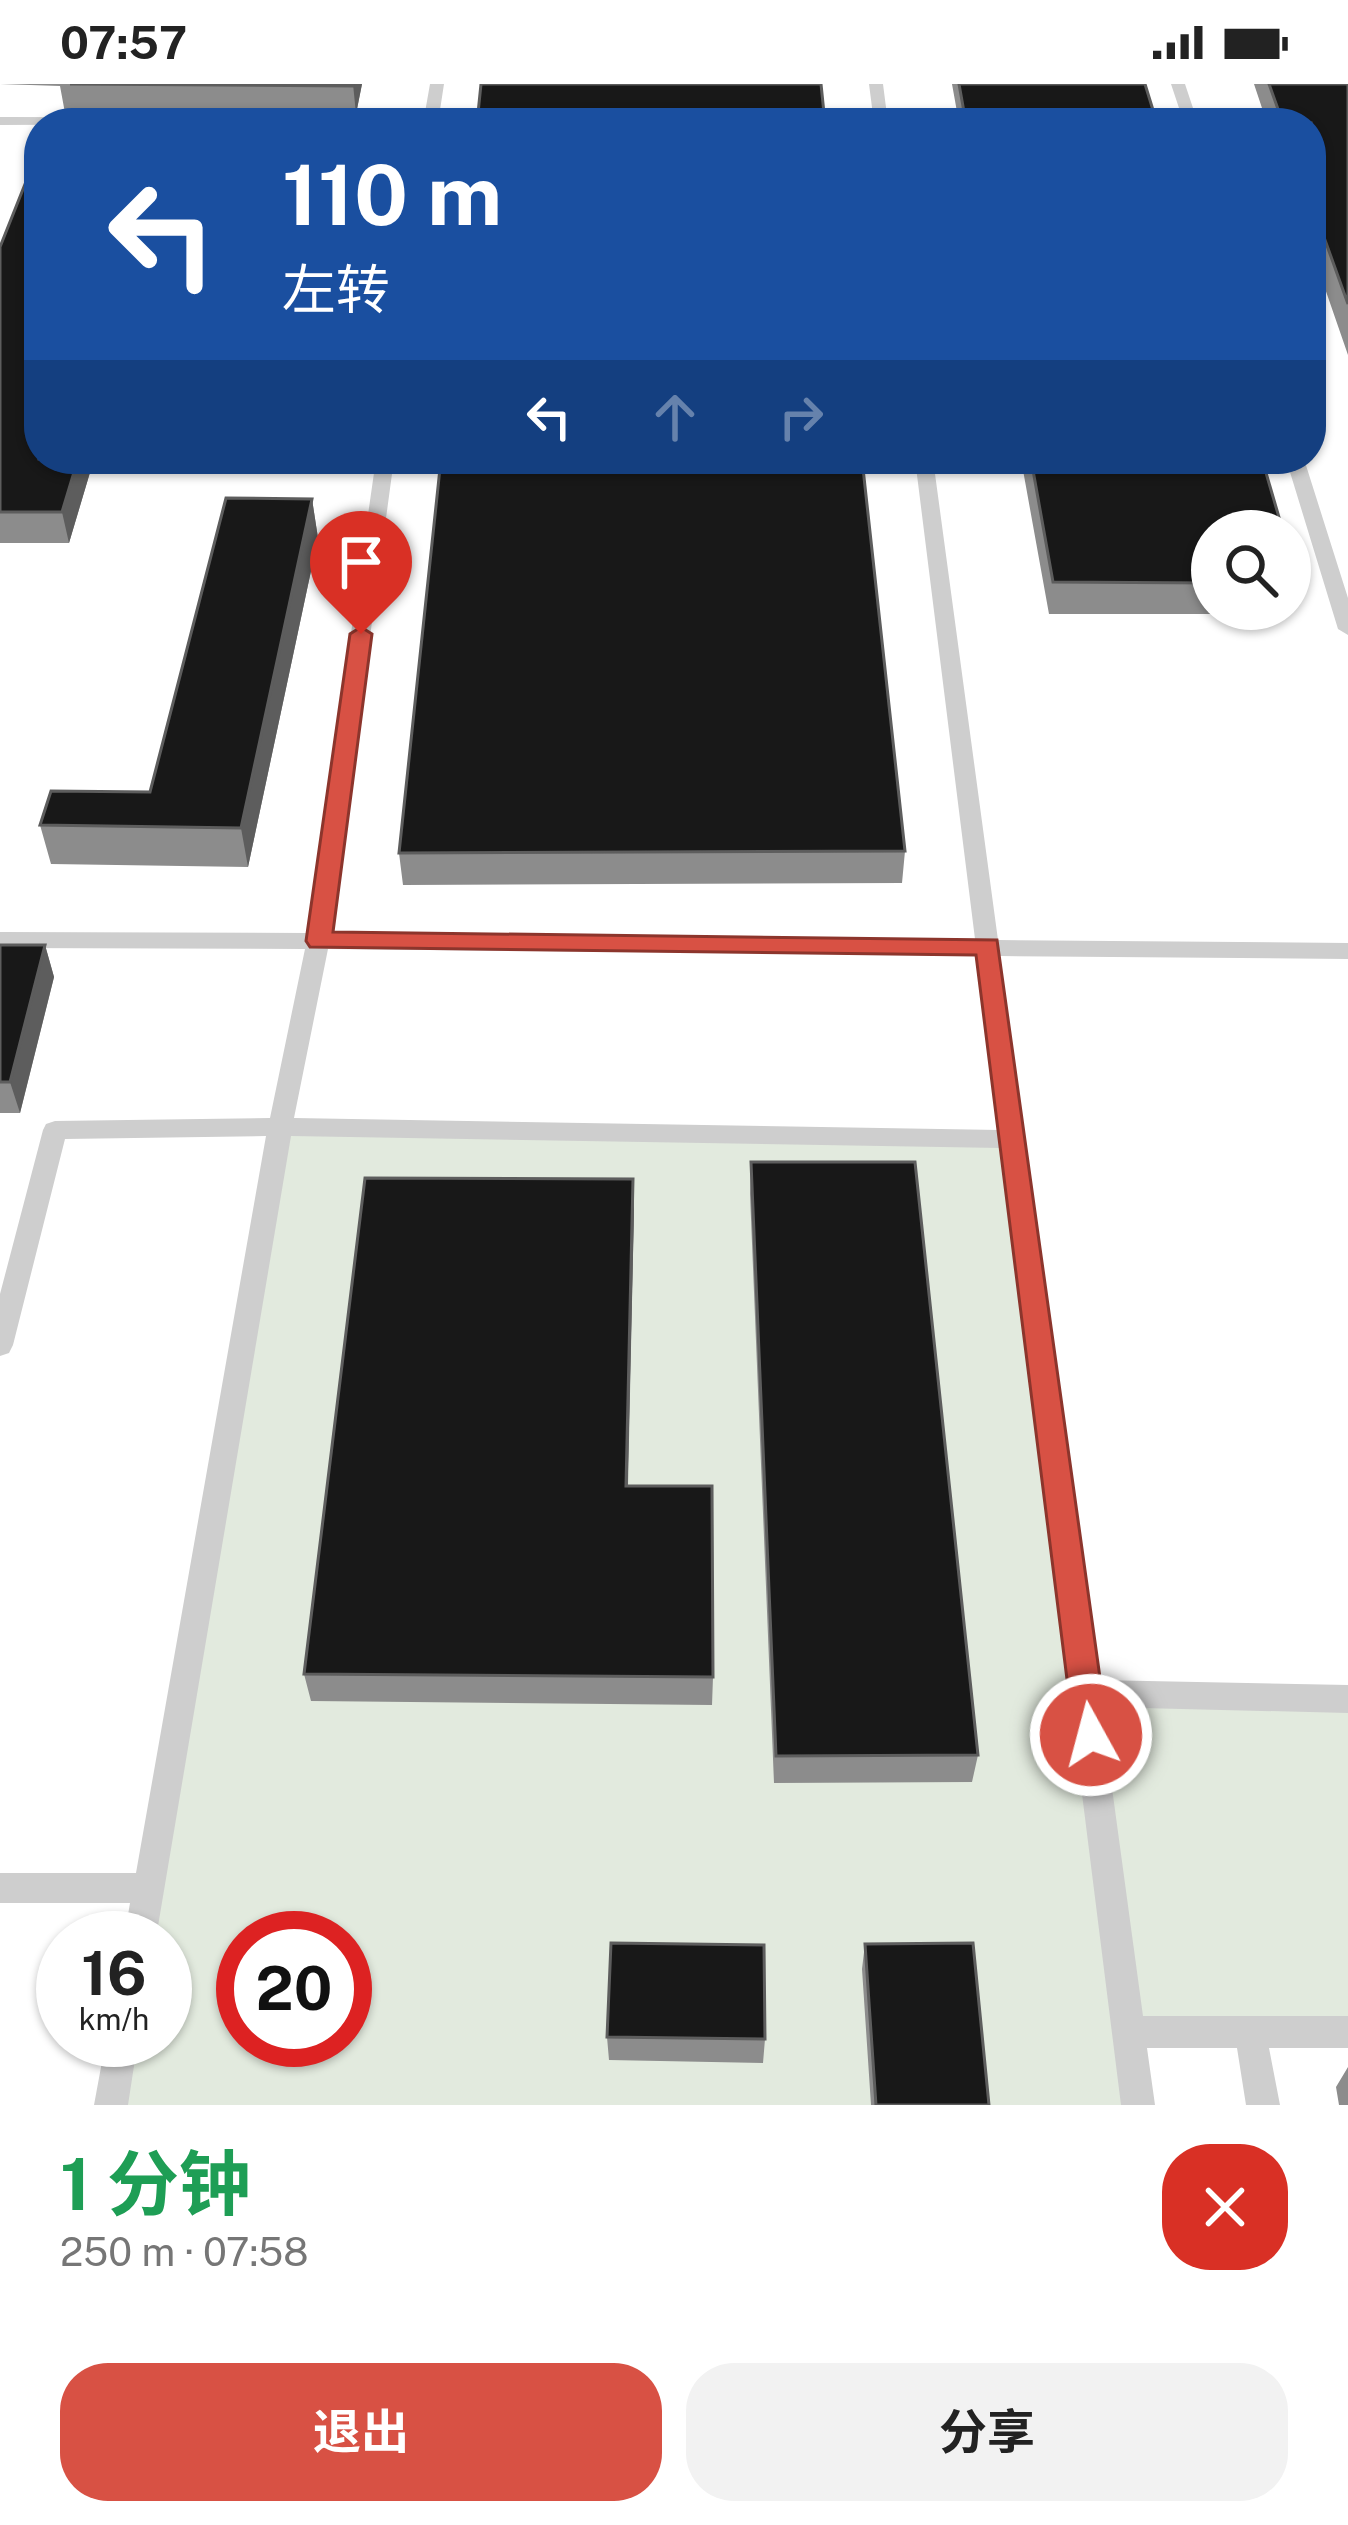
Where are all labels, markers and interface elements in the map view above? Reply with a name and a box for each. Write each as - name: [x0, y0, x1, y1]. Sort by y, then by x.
- text: 07:57: [60, 16, 187, 69]
- text: 110 m: [282, 145, 502, 244]
- icon: left: [84, 156, 240, 312]
- text: 左转: [282, 258, 390, 321]
- icon: left: [516, 384, 582, 450]
- icon: ahead: [642, 384, 708, 450]
- icon: right: [768, 384, 834, 450]
- map controls: [1191, 510, 1311, 630]
- button: search: [1191, 510, 1311, 630]
- pin: [310, 511, 412, 634]
- icon: arrive: [328, 529, 394, 595]
- position arrow: [1028, 1672, 1154, 1798]
- speed limit sign: 20: [216, 1911, 372, 2067]
- text: 16: [81, 1938, 147, 2009]
- text: km/h: [79, 2001, 149, 2037]
- text: 1 分钟: [60, 2142, 251, 2226]
- button: close: [1162, 2144, 1288, 2270]
- text: 250 m · 07:58: [60, 2229, 309, 2275]
- button: 退出: [60, 2363, 662, 2501]
- button: 分享: [686, 2363, 1288, 2501]

